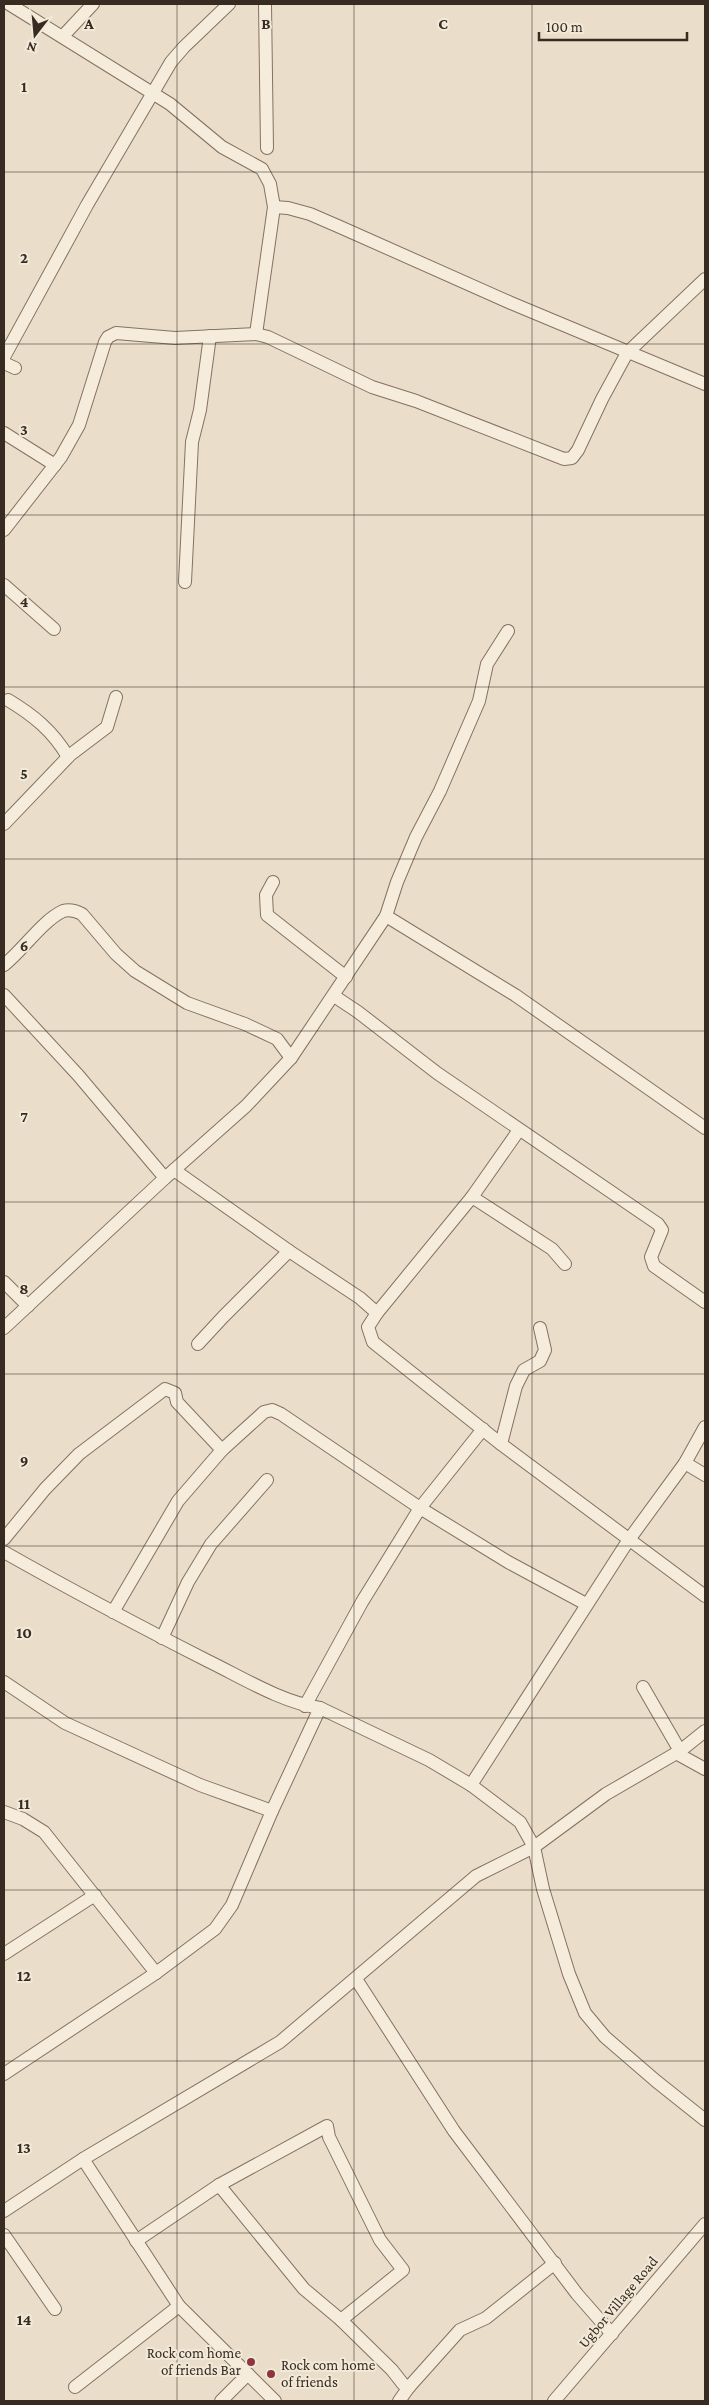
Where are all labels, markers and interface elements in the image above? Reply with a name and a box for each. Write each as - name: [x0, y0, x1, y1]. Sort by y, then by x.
- north arrow: [10, 10, 60, 60]
- scale bar: [539, 10, 686, 42]
- text: A: [83, 15, 94, 32]
- text: B: [261, 15, 271, 32]
- text: C: [438, 15, 448, 32]
- text: 100 m: [546, 19, 583, 35]
- text: N: [24, 38, 38, 57]
- text: 1: [21, 78, 27, 95]
- text: 2: [20, 249, 28, 266]
- text: 3: [20, 421, 28, 438]
- text: 4: [20, 593, 29, 610]
- text: 5: [20, 765, 28, 782]
- text: 6: [20, 937, 28, 954]
- text: 7: [20, 1108, 28, 1125]
- text: 8: [19, 1280, 29, 1297]
- text: 9: [20, 1452, 28, 1469]
- text: 10: [16, 1624, 32, 1641]
- text: 11: [18, 1795, 30, 1812]
- text: 12: [17, 1967, 31, 1984]
- text: 13: [17, 2139, 31, 2156]
- street label: Ugbor Village Road: [575, 2253, 662, 2351]
- text: 14: [17, 2311, 32, 2328]
- place label: Rock com home of friends Bar: [147, 2345, 242, 2378]
- marker: Rock com home of friends Bar: [245, 2356, 257, 2368]
- place label: Rock com home of friends: [281, 2357, 376, 2390]
- marker: Rock com home of friends: [265, 2368, 277, 2380]

